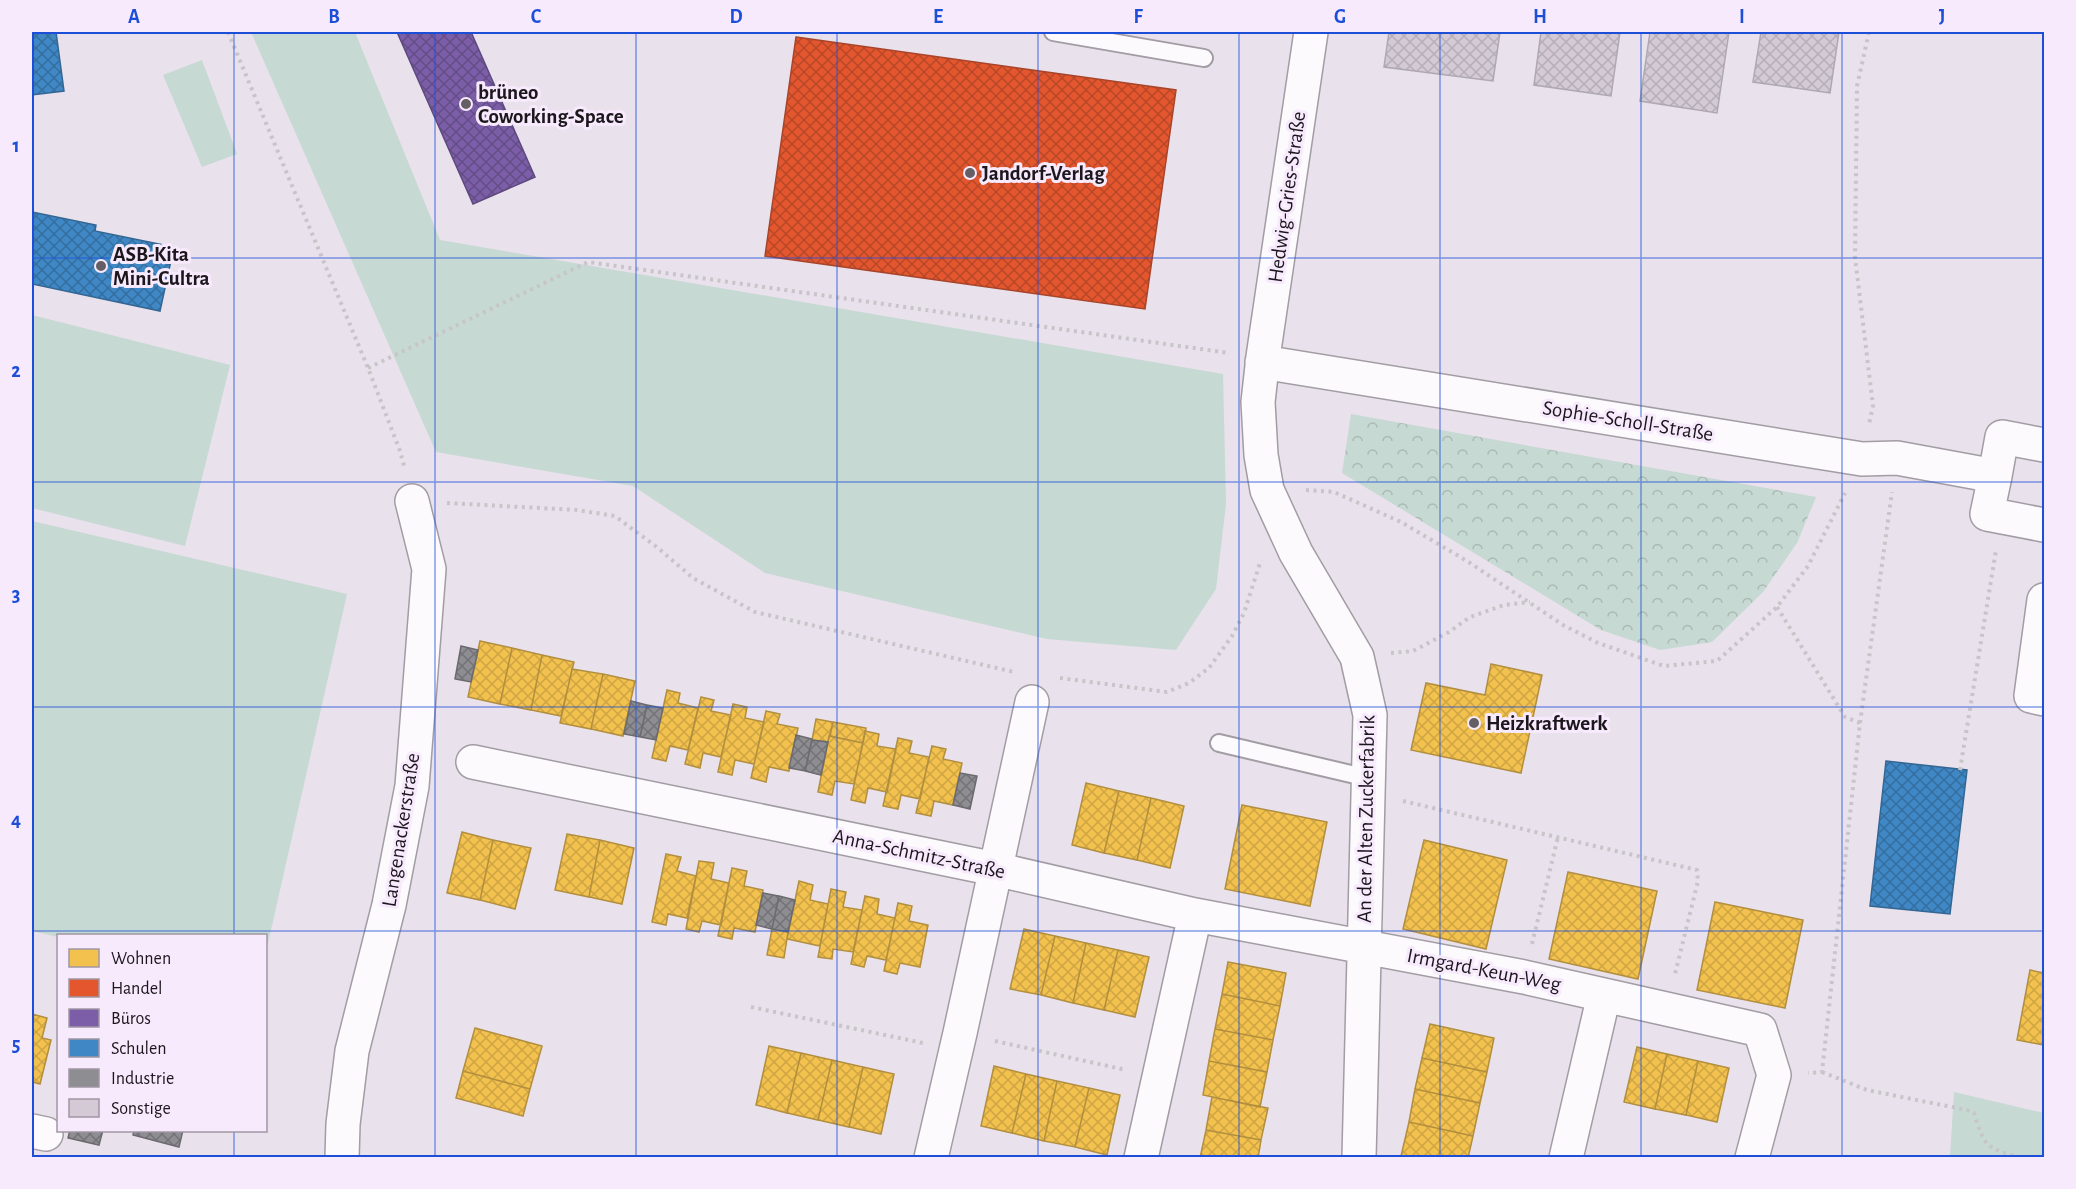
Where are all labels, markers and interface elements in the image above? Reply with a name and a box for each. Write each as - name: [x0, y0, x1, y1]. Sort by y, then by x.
- text: A: [128, 7, 140, 27]
- text: B: [328, 7, 340, 27]
- text: C: [531, 7, 542, 27]
- text: D: [729, 7, 743, 27]
- text: E: [933, 7, 943, 27]
- text: F: [1133, 7, 1143, 27]
- text: G: [1334, 7, 1346, 27]
- text: H: [1533, 7, 1547, 27]
- text: I: [1739, 7, 1745, 27]
- text: J: [1939, 7, 1945, 27]
- place label: brüneo Coworking-Space: [478, 82, 624, 127]
- marker: brüneo Coworking-Space: [459, 97, 473, 111]
- street label: Hedwig-Gries-Straße: [1265, 110, 1309, 284]
- text: 1: [12, 136, 20, 156]
- place label: Jandorf-Verlag: [982, 163, 1105, 184]
- marker: Jandorf-Verlag: [963, 166, 977, 180]
- place label: ASB-Kita Mini-Cultra: [113, 244, 210, 289]
- marker: ASB-Kita Mini-Cultra: [94, 259, 108, 273]
- text: 2: [11, 361, 21, 381]
- street label: Sophie-Scholl-Straße: [1541, 397, 1715, 445]
- text: 3: [12, 585, 20, 605]
- place label: Heizkraftwerk: [1486, 713, 1608, 734]
- street label: An der Alten Zuckerfabrik: [1354, 714, 1378, 923]
- marker: Heizkraftwerk: [1467, 716, 1481, 730]
- street label: Langenackerstraße: [378, 752, 424, 908]
- text: 4: [11, 810, 21, 830]
- street label: Anna-Schmitz-Straße: [831, 825, 1007, 883]
- legend: [57, 934, 267, 1132]
- street label: Irmgard-Keun-Weg: [1405, 945, 1563, 995]
- text: Wohnen: [111, 950, 171, 968]
- text: Handel: [111, 980, 162, 998]
- text: Büros: [111, 1010, 151, 1028]
- text: 5: [12, 1035, 20, 1055]
- text: Schulen: [111, 1040, 167, 1058]
- text: Industrie: [111, 1070, 174, 1088]
- text: Sonstige: [111, 1100, 171, 1118]

